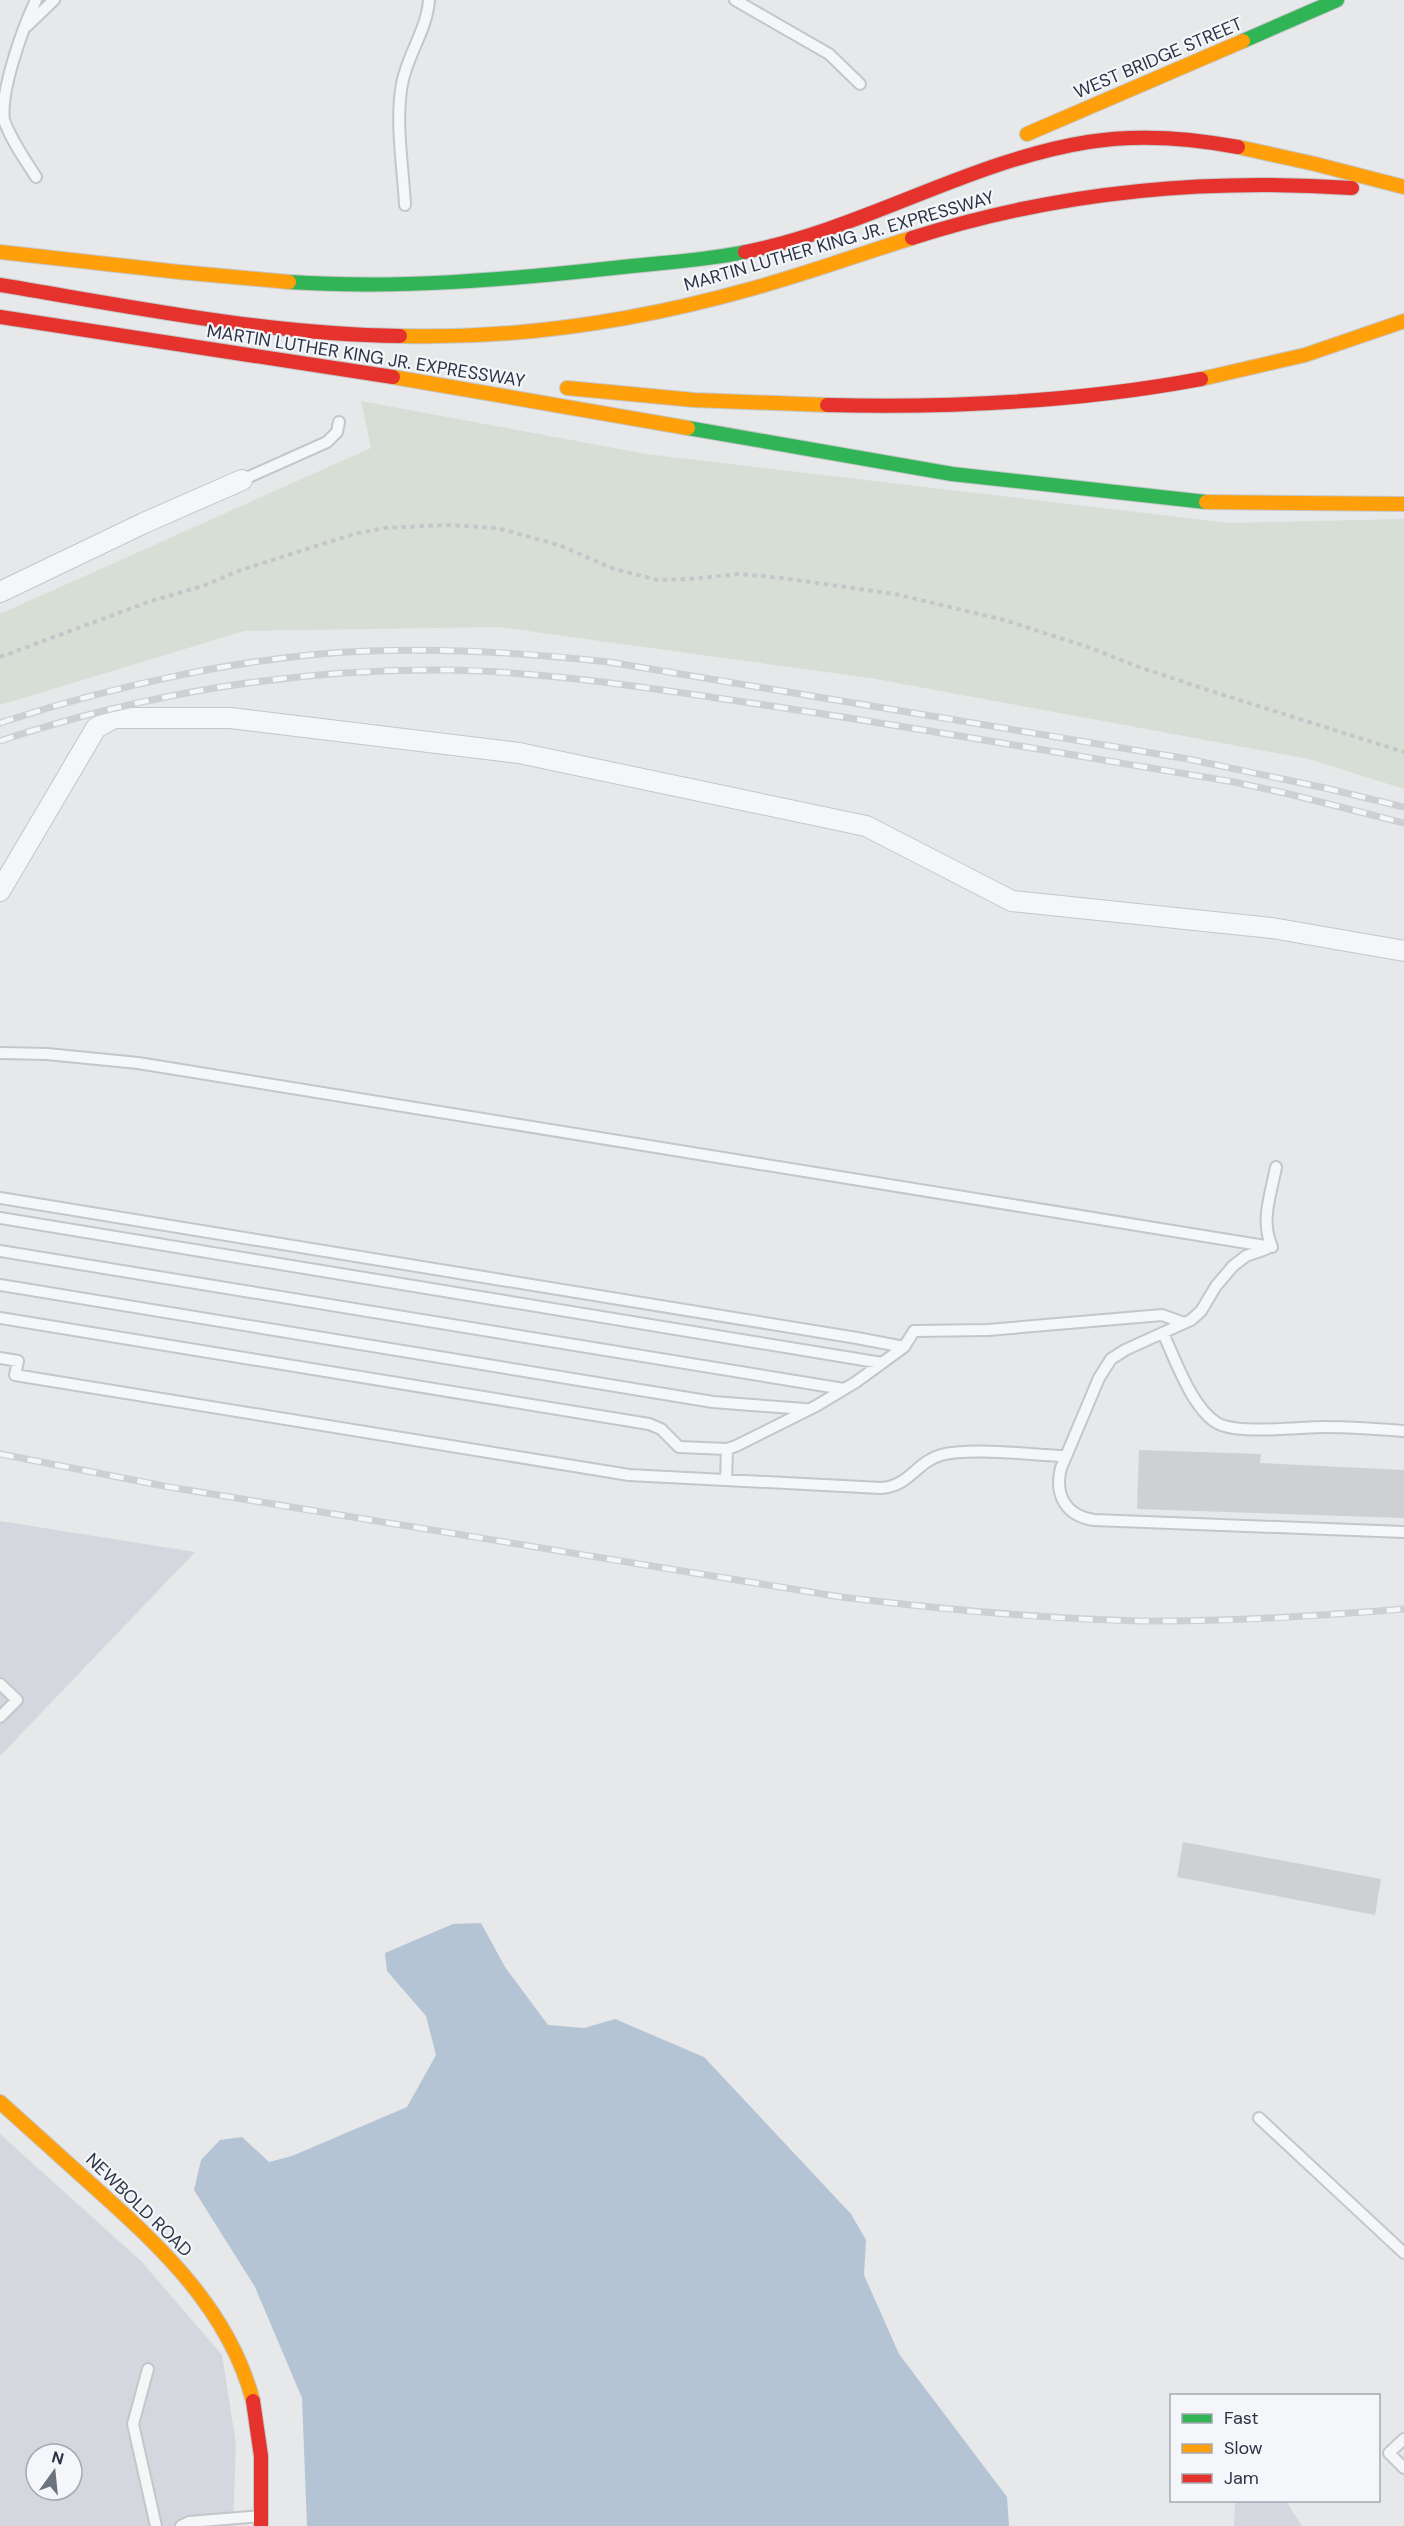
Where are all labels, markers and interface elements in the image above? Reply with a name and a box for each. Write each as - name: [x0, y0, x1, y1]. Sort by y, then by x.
- street label: WEST BRIDGE STREET: [1070, 12, 1246, 104]
- street label: MARTIN LUTHER KING JR. EXPRESSWAY: [681, 185, 998, 297]
- street label: MARTIN LUTHER KING JR. EXPRESSWAY: [205, 319, 527, 393]
- street label: NEWBOLD ROAD: [80, 2148, 198, 2262]
- legend: [1170, 2394, 1380, 2502]
- text: Fast: [1224, 2406, 1259, 2430]
- text: Slow: [1224, 2436, 1263, 2460]
- north arrow: [24, 2442, 84, 2502]
- text: N: [49, 2446, 66, 2470]
- text: Jam: [1224, 2466, 1259, 2490]

